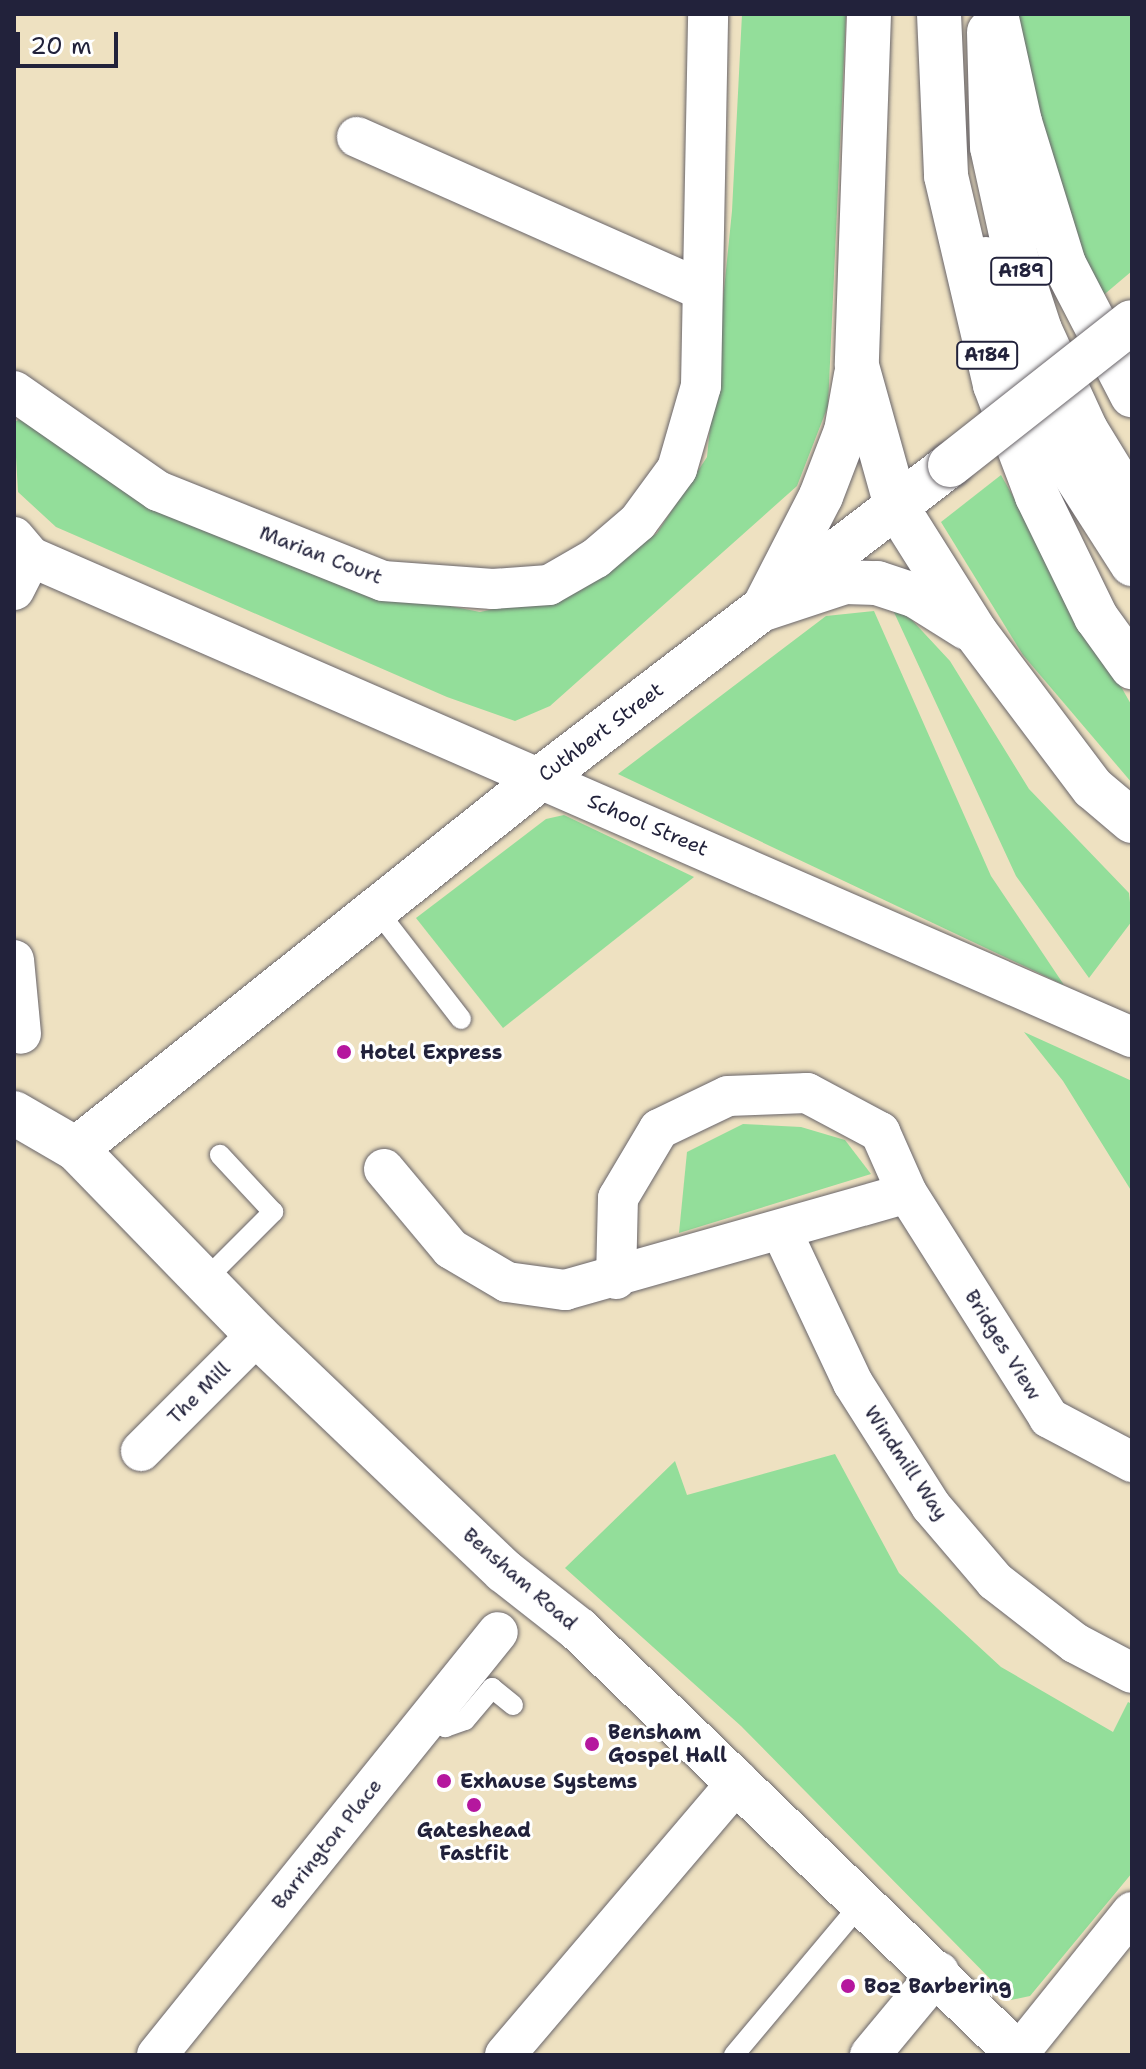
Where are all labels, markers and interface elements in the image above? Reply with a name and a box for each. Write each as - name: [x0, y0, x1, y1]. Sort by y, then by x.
- scale bar: [20, 16, 122, 66]
- text: 20 m: [30, 30, 92, 62]
- road number: A189: [989, 257, 1053, 285]
- road number: A184: [955, 341, 1019, 369]
- street label: Marian Court: [256, 521, 386, 589]
- street label: Cuthbert Street: [534, 677, 668, 787]
- street label: School Street: [584, 789, 712, 861]
- place label: Hotel Express: [360, 1040, 502, 1064]
- marker: Hotel Express: [335, 1043, 353, 1061]
- street label: Bridges View: [960, 1285, 1046, 1405]
- street label: The Mill: [163, 1357, 235, 1429]
- street label: Windmill Way: [859, 1401, 953, 1525]
- street label: Bensham Road: [458, 1523, 582, 1635]
- place label: Bensham Gospel Hall: [608, 1720, 727, 1767]
- marker: Bensham Gospel Hall: [583, 1735, 601, 1753]
- place label: Exhause Systems: [460, 1769, 637, 1793]
- marker: Exhause Systems: [435, 1772, 453, 1790]
- street label: Barrington Place: [267, 1774, 387, 1914]
- marker: Gateshead Fastfit: [465, 1796, 483, 1814]
- place label: Gateshead Fastfit: [417, 1818, 531, 1865]
- place label: Boz Barbering: [864, 1974, 1011, 1998]
- marker: Boz Barbering: [839, 1977, 857, 1995]

